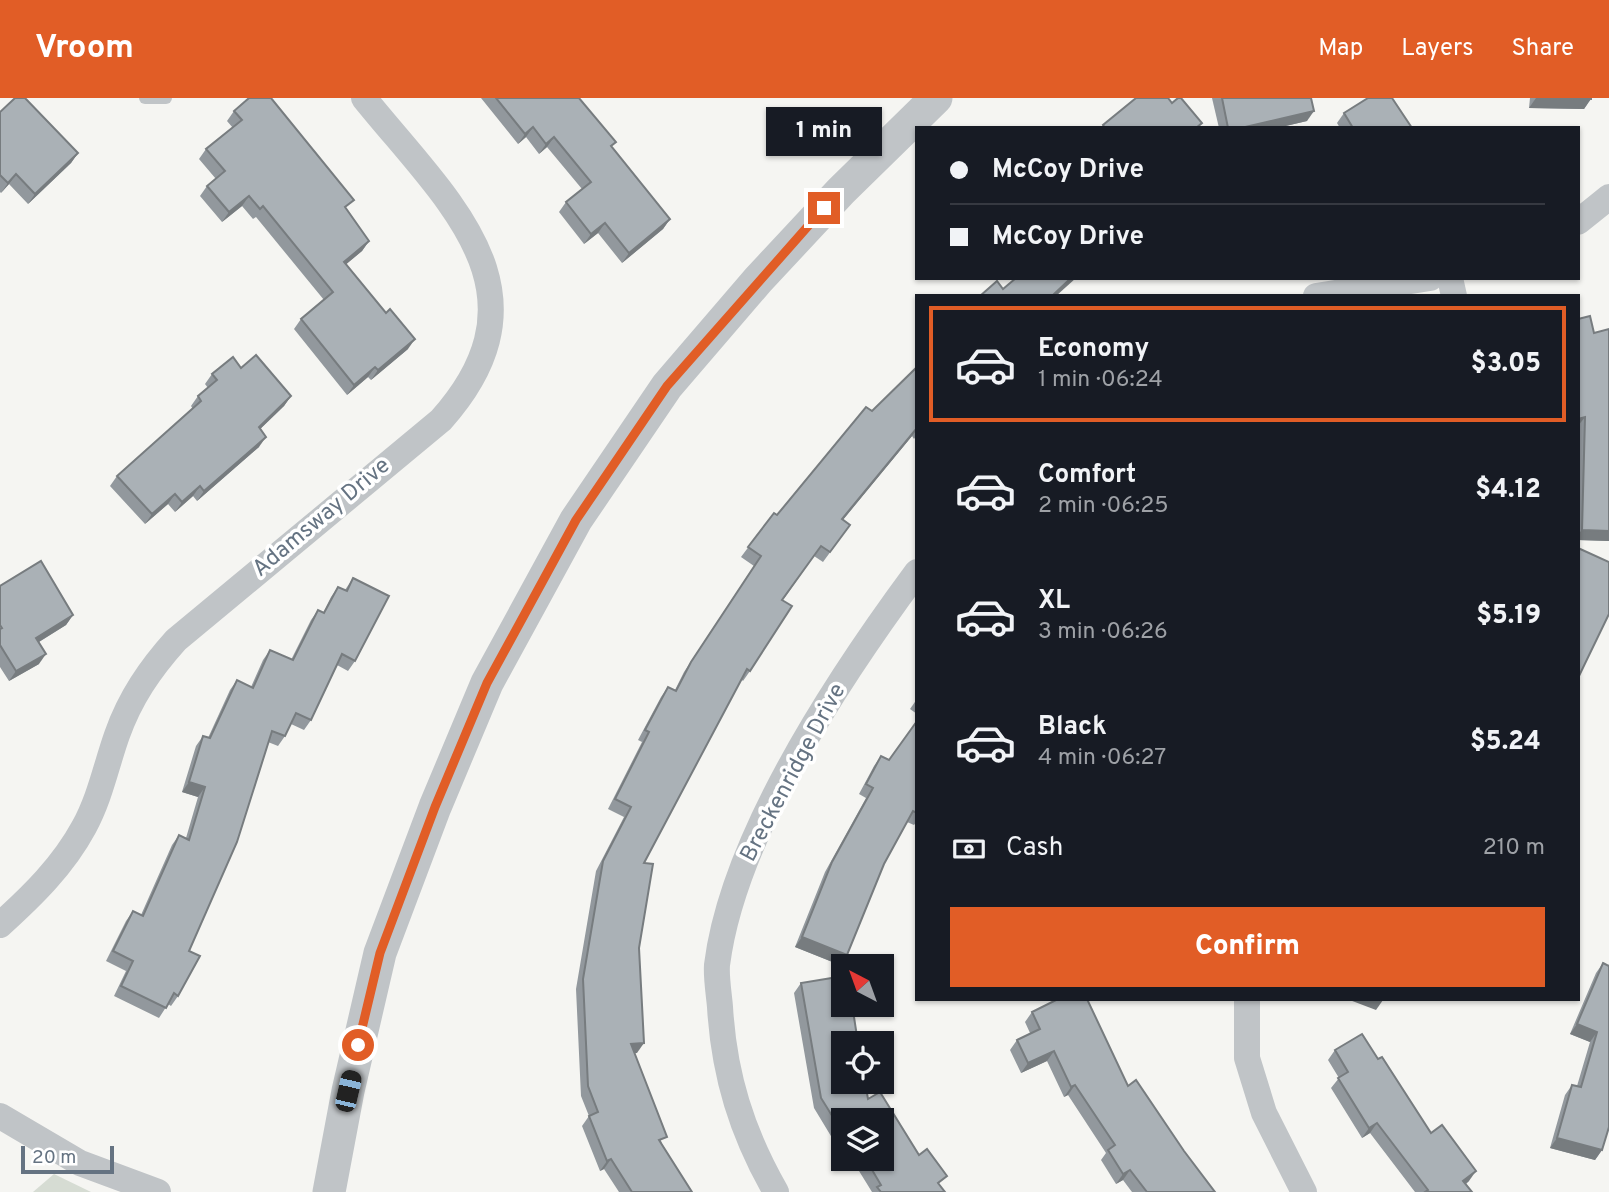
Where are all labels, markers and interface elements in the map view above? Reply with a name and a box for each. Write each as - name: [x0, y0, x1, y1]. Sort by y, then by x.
- text: Vroom: [35, 28, 134, 70]
- text: Map: [1318, 34, 1363, 64]
- text: Layers: [1401, 34, 1473, 64]
- text: Share: [1511, 34, 1574, 64]
- callout: 1 min: [766, 106, 882, 155]
- text: 1 min: [796, 117, 852, 146]
- text: McCoy Drive: [992, 154, 1144, 187]
- route end: [808, 192, 840, 224]
- text: McCoy Drive: [992, 221, 1144, 254]
- icon: car: [954, 333, 1017, 396]
- text: Economy: [1038, 333, 1149, 366]
- text: $3.05: [1471, 348, 1541, 381]
- text: 1 min · 06:24: [1038, 366, 1163, 395]
- street label: Adamsway Drive: [247, 452, 397, 584]
- icon: car: [954, 459, 1017, 522]
- text: Comfort: [1038, 459, 1136, 492]
- text: $4.12: [1475, 474, 1541, 507]
- text: 2 min · 06:25: [1038, 492, 1169, 521]
- icon: car: [954, 585, 1017, 648]
- text: XL: [1038, 585, 1070, 618]
- text: $5.19: [1476, 600, 1541, 633]
- text: 3 min · 06:26: [1038, 618, 1168, 647]
- street label: Breckenridge Drive: [735, 679, 853, 867]
- icon: car: [954, 711, 1017, 774]
- text: Black: [1038, 711, 1107, 744]
- text: $5.24: [1470, 726, 1541, 759]
- text: 4 min · 06:27: [1038, 744, 1166, 773]
- icon: cash: [950, 830, 988, 868]
- text: Cash: [1006, 832, 1063, 865]
- text: 210 m: [1483, 834, 1545, 863]
- button: Confirm: [950, 907, 1545, 987]
- north arrow: [831, 954, 894, 1017]
- map controls: [831, 954, 894, 1171]
- route start: [342, 1029, 374, 1061]
- button: locate: [831, 1031, 894, 1094]
- car: [334, 1068, 363, 1114]
- button: layers: [831, 1108, 894, 1171]
- scale bar: [21, 1143, 114, 1175]
- text: 20 m: [32, 1146, 76, 1170]

